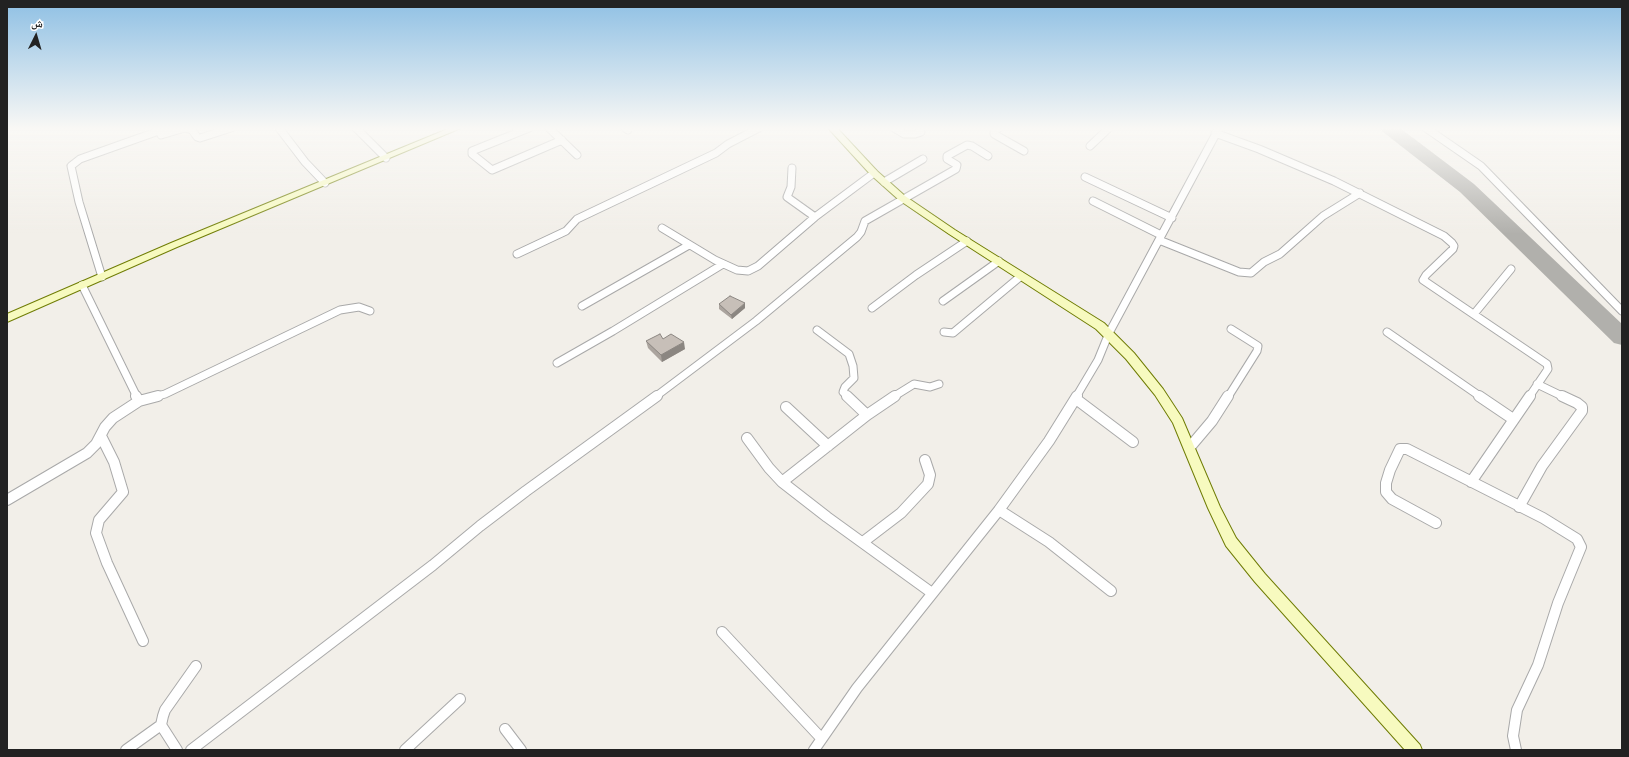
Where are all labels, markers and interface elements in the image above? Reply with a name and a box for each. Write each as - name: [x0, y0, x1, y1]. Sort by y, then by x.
- north arrow: [16, 16, 56, 56]
- text: ش: [31, 17, 43, 31]

